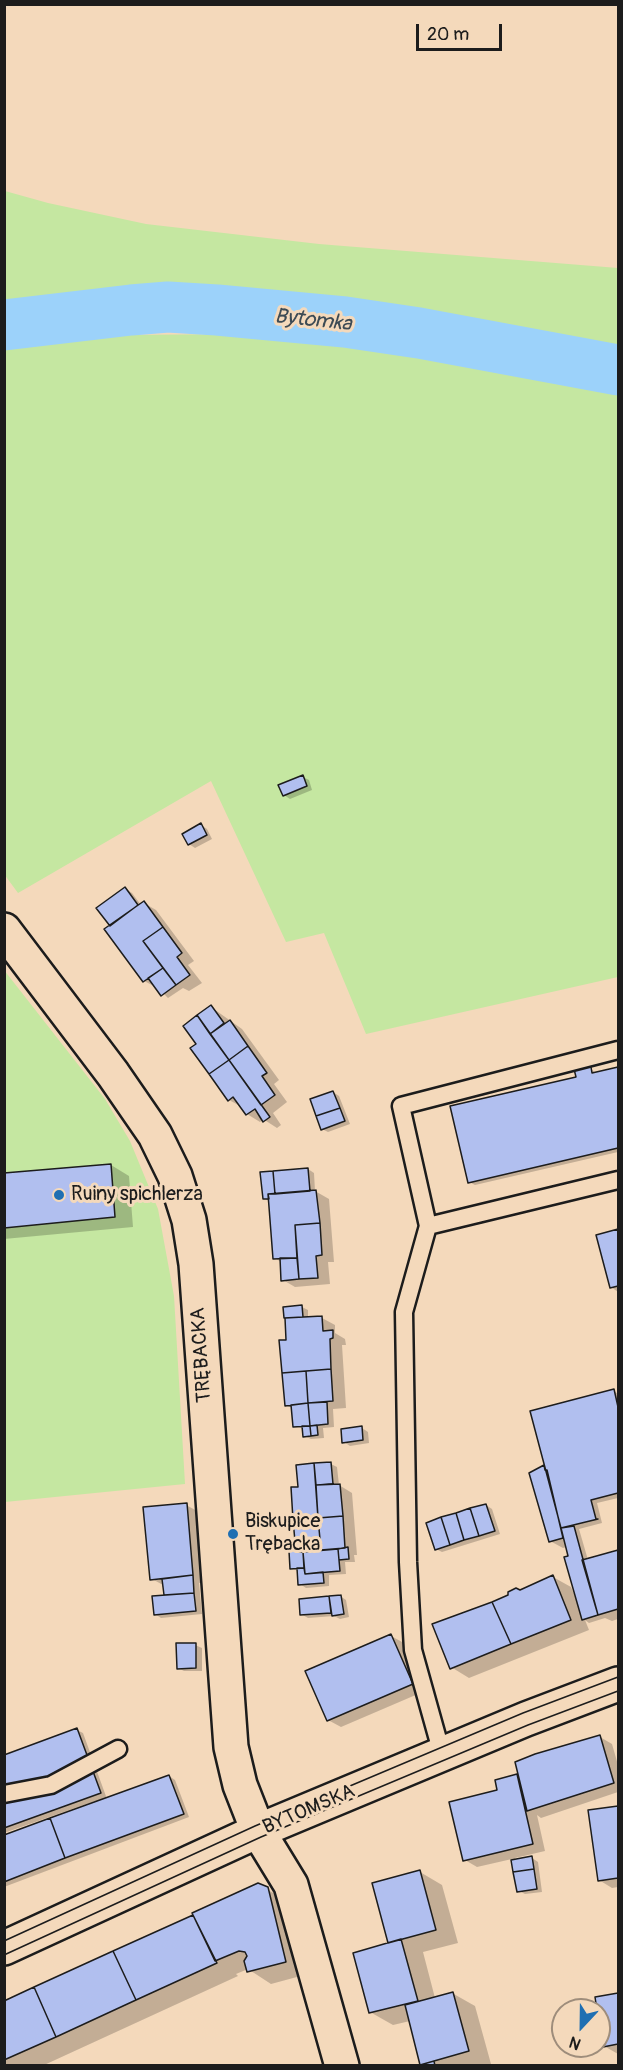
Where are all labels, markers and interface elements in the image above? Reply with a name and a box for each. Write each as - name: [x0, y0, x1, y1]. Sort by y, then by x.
- scale bar: [419, 12, 504, 50]
- text: 20 m: [427, 23, 469, 46]
- water label: Bytomka: [273, 304, 353, 338]
- place label: Ruiny spichlerza: [71, 1183, 203, 1207]
- marker: Ruiny spichlerza: [52, 1188, 66, 1202]
- street label: TRĘBACKA: [187, 1306, 217, 1404]
- place label: Biskupice Trębacka: [245, 1510, 320, 1557]
- marker: Biskupice Trębacka: [226, 1527, 240, 1541]
- street label: BYTOMSKA: [259, 1780, 359, 1840]
- north arrow: [551, 1998, 611, 2058]
- text: N: [566, 2032, 584, 2054]

